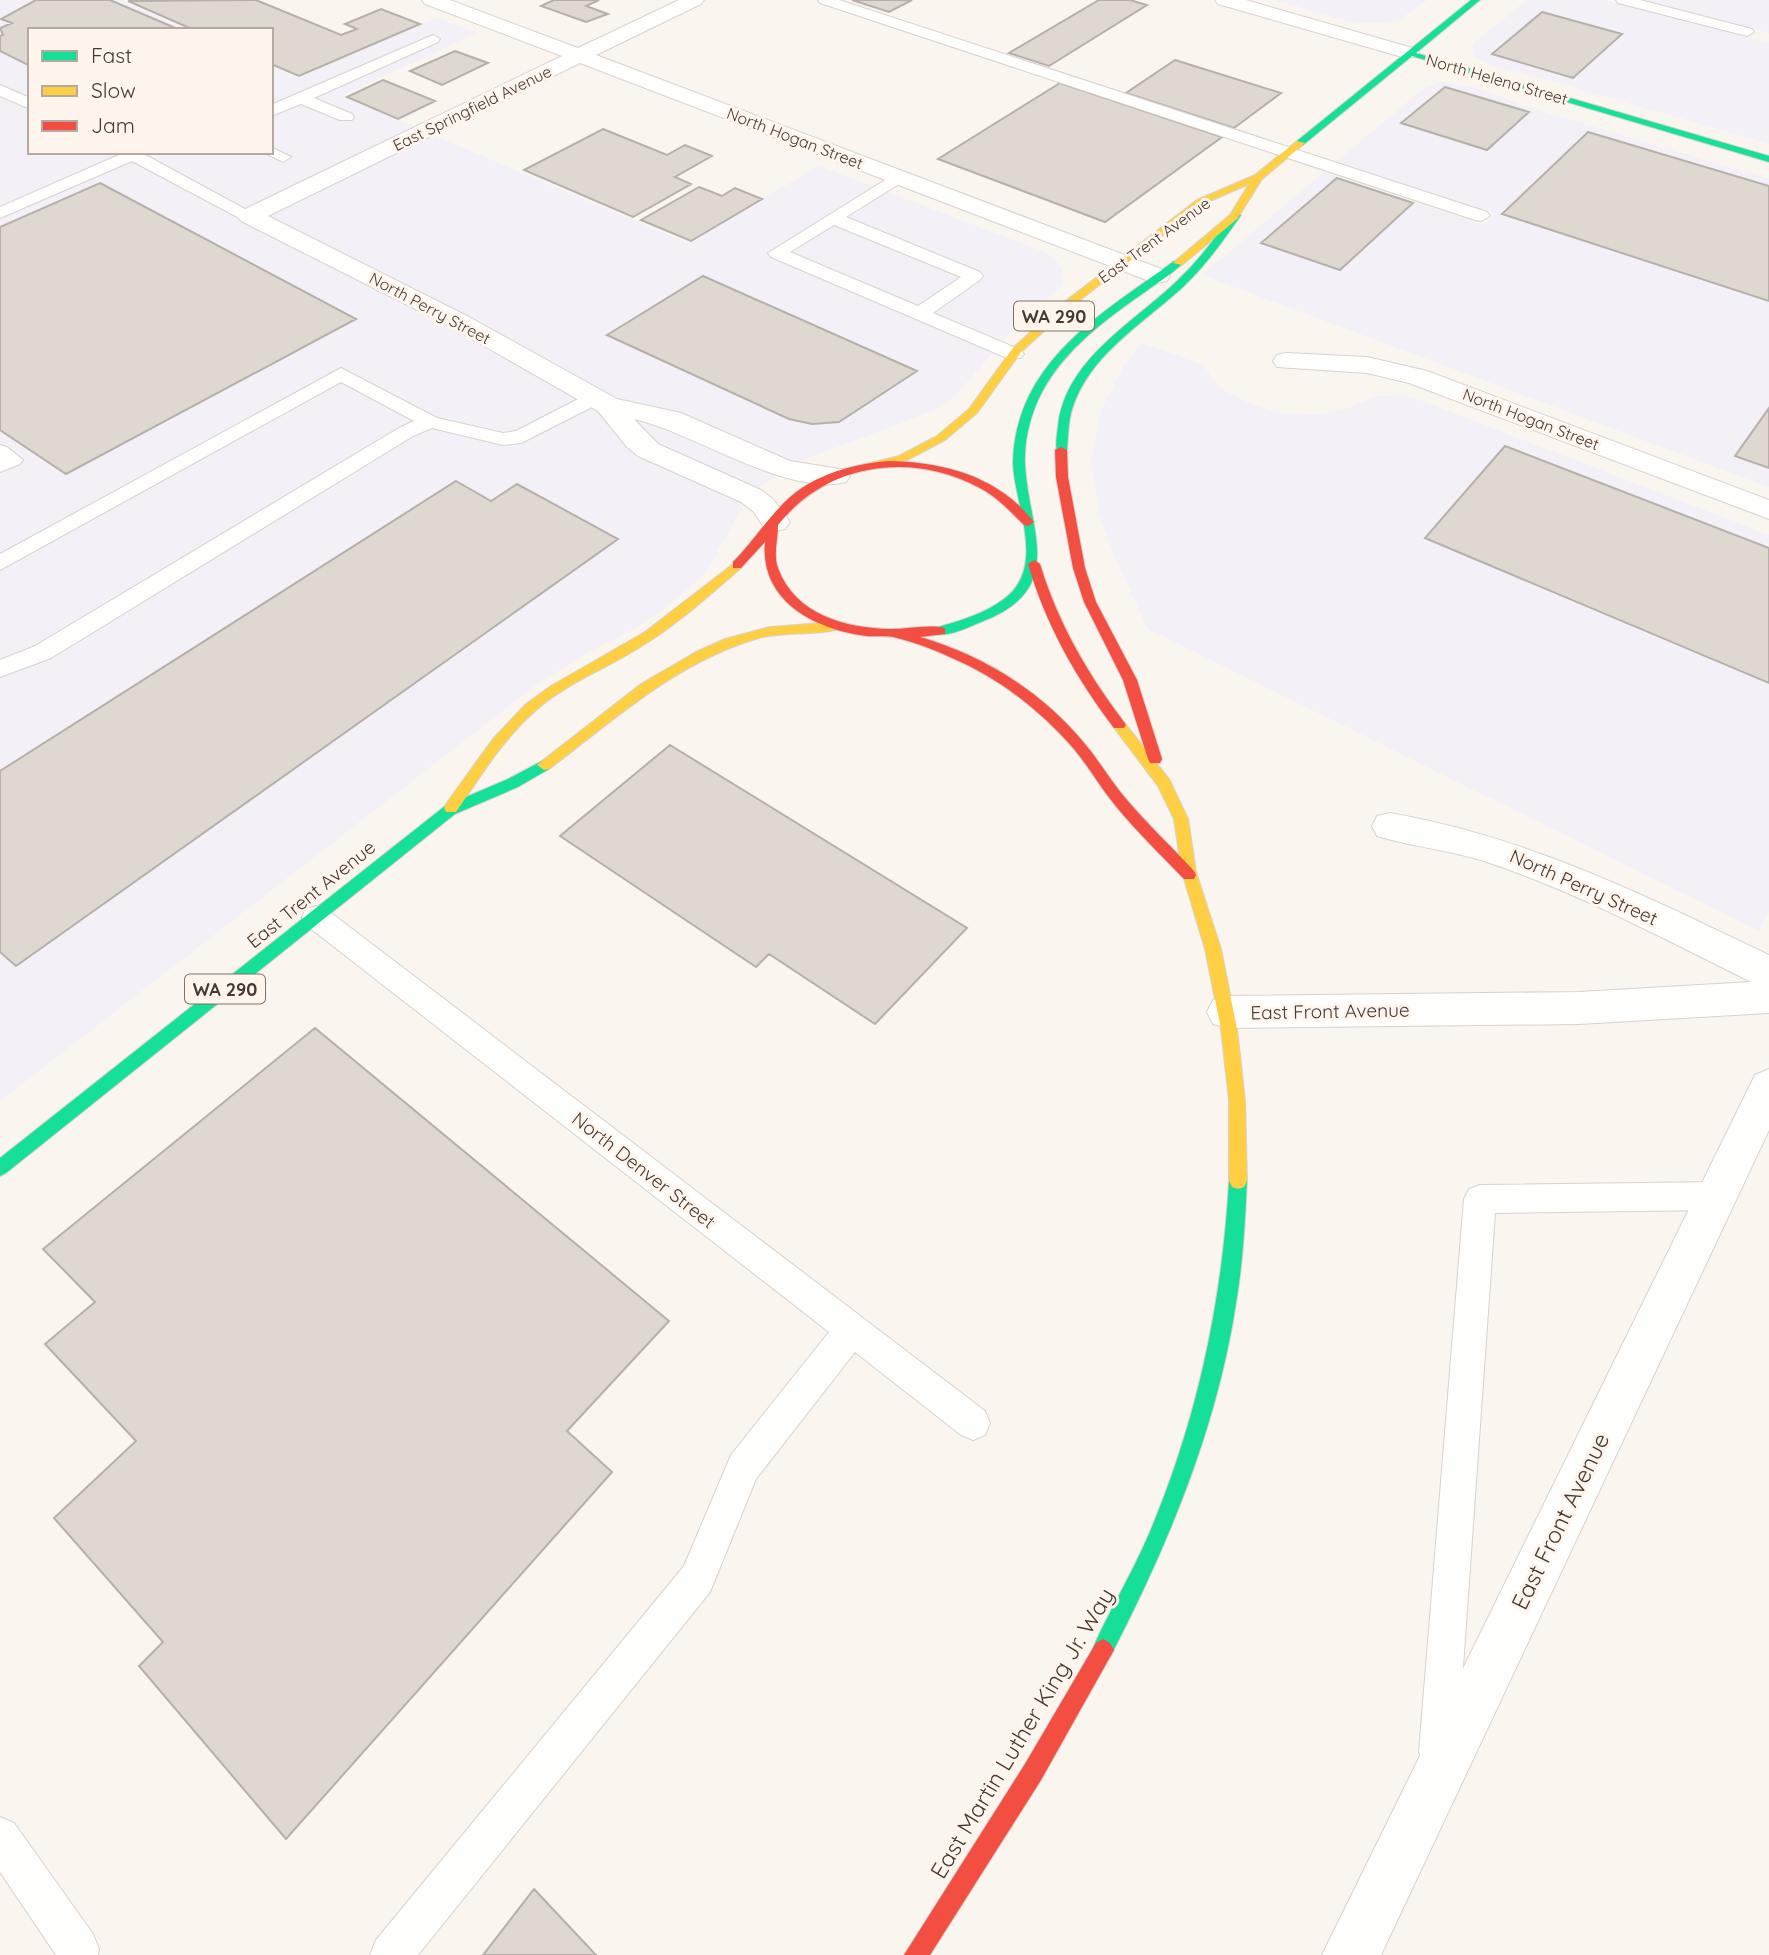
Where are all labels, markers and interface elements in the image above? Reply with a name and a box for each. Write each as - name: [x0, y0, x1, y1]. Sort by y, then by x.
- legend: [28, 28, 273, 154]
- text: Fast: [91, 42, 132, 68]
- street label: North Helena Street: [1424, 49, 1570, 109]
- street label: East Springfield Avenue: [389, 61, 555, 155]
- text: Slow: [91, 77, 136, 103]
- street label: North Hogan Street: [724, 103, 866, 173]
- text: Jam: [91, 112, 135, 138]
- street label: East Trent Avenue: [1094, 193, 1214, 287]
- street label: North Perry Street: [366, 268, 494, 348]
- road number: WA 290: [1014, 302, 1094, 330]
- street label: North Hogan Street: [1460, 384, 1602, 454]
- street label: East Trent Avenue: [242, 835, 380, 953]
- street label: North Perry Street: [1506, 844, 1662, 930]
- road number: WA 290: [185, 974, 265, 1004]
- street label: East Front Avenue: [1250, 998, 1410, 1024]
- street label: North Denver Street: [567, 1106, 721, 1234]
- street label: East Front Avenue: [1505, 1428, 1615, 1614]
- street label: East Martin Luther King Jr. Way: [924, 1583, 1120, 1883]

